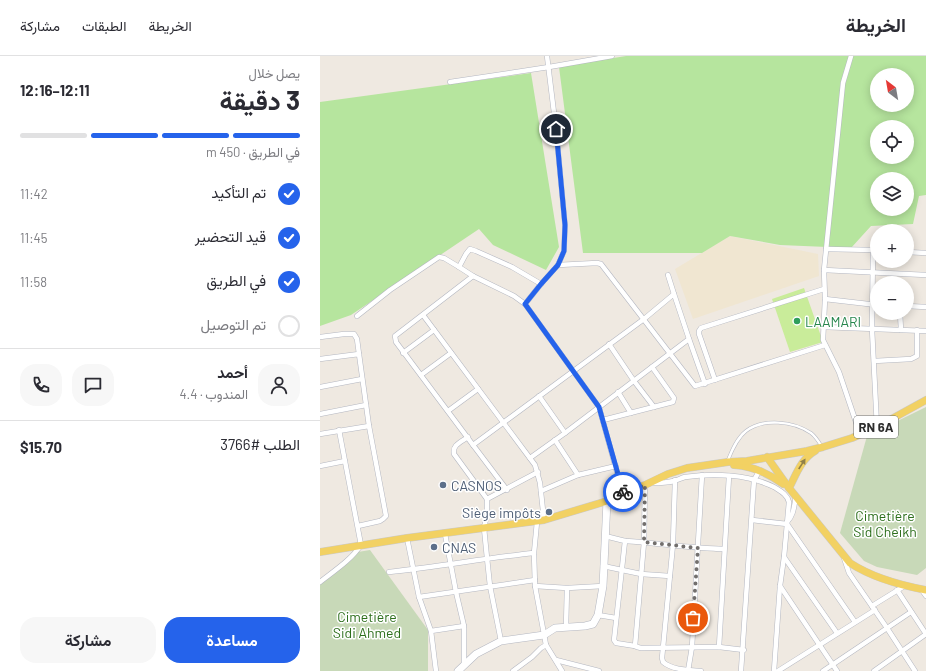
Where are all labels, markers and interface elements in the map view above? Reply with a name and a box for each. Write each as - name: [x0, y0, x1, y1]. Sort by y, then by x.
- text: الخريطة: [846, 13, 906, 36]
- text: مشاركة: [20, 17, 60, 34]
- text: الطبقات: [82, 17, 126, 34]
- text: الخريطة: [148, 17, 192, 34]
- text: يصل خلال: [249, 65, 300, 81]
- north arrow: [870, 68, 914, 112]
- map controls: [870, 68, 914, 320]
- text: 12:11–12:16: [20, 81, 90, 99]
- text: 3 دقيقة: [219, 84, 300, 115]
- pin: [539, 112, 573, 146]
- icon: home: [545, 118, 567, 140]
- button: locate: [870, 120, 914, 164]
- text: في الطريق · 450 m: [206, 144, 300, 160]
- button: layers: [870, 172, 914, 216]
- text: تم التأكيد: [211, 183, 266, 201]
- icon: check: [278, 183, 300, 205]
- text: 11:42: [20, 186, 48, 202]
- button: +: [870, 224, 914, 268]
- text: قيد التحضير: [195, 227, 266, 245]
- icon: check: [278, 227, 300, 249]
- text: 11:45: [20, 230, 47, 246]
- text: في الطريق: [206, 271, 266, 289]
- icon: check: [278, 271, 300, 293]
- text: 11:58: [20, 274, 47, 290]
- button: −: [870, 276, 914, 320]
- place label: LAAMARI: [805, 313, 861, 330]
- text: تم التوصيل: [200, 315, 266, 333]
- marker: LAAMARI: [792, 316, 802, 326]
- text: أحمد: [217, 363, 248, 381]
- button: phone: [20, 364, 62, 406]
- button: chat: [72, 364, 114, 406]
- button: person: [258, 364, 300, 406]
- text: المندوب · 4.4: [179, 386, 248, 402]
- road number: RN 6A: [854, 416, 898, 438]
- text: الطلب #3766: [220, 435, 300, 453]
- text: $15.70: [20, 438, 62, 456]
- one-way arrow: [798, 459, 806, 469]
- courier: [603, 472, 643, 512]
- place label: CASNOS: [451, 477, 502, 494]
- marker: CASNOS: [438, 480, 448, 490]
- icon: bike: [612, 481, 634, 503]
- place label: Siège impôts: [462, 504, 541, 521]
- marker: Siège impôts: [544, 507, 554, 517]
- park label: Cimetière Sid Cheikh: [853, 507, 917, 540]
- place label: CNAS: [442, 539, 476, 556]
- marker: CNAS: [429, 542, 439, 552]
- pin: [676, 601, 710, 635]
- icon: bag: [682, 607, 704, 629]
- park label: Cimetière Sidi Ahmed: [333, 608, 401, 641]
- button: مشاركة: [20, 617, 156, 663]
- button: مساعدة: [164, 617, 300, 663]

